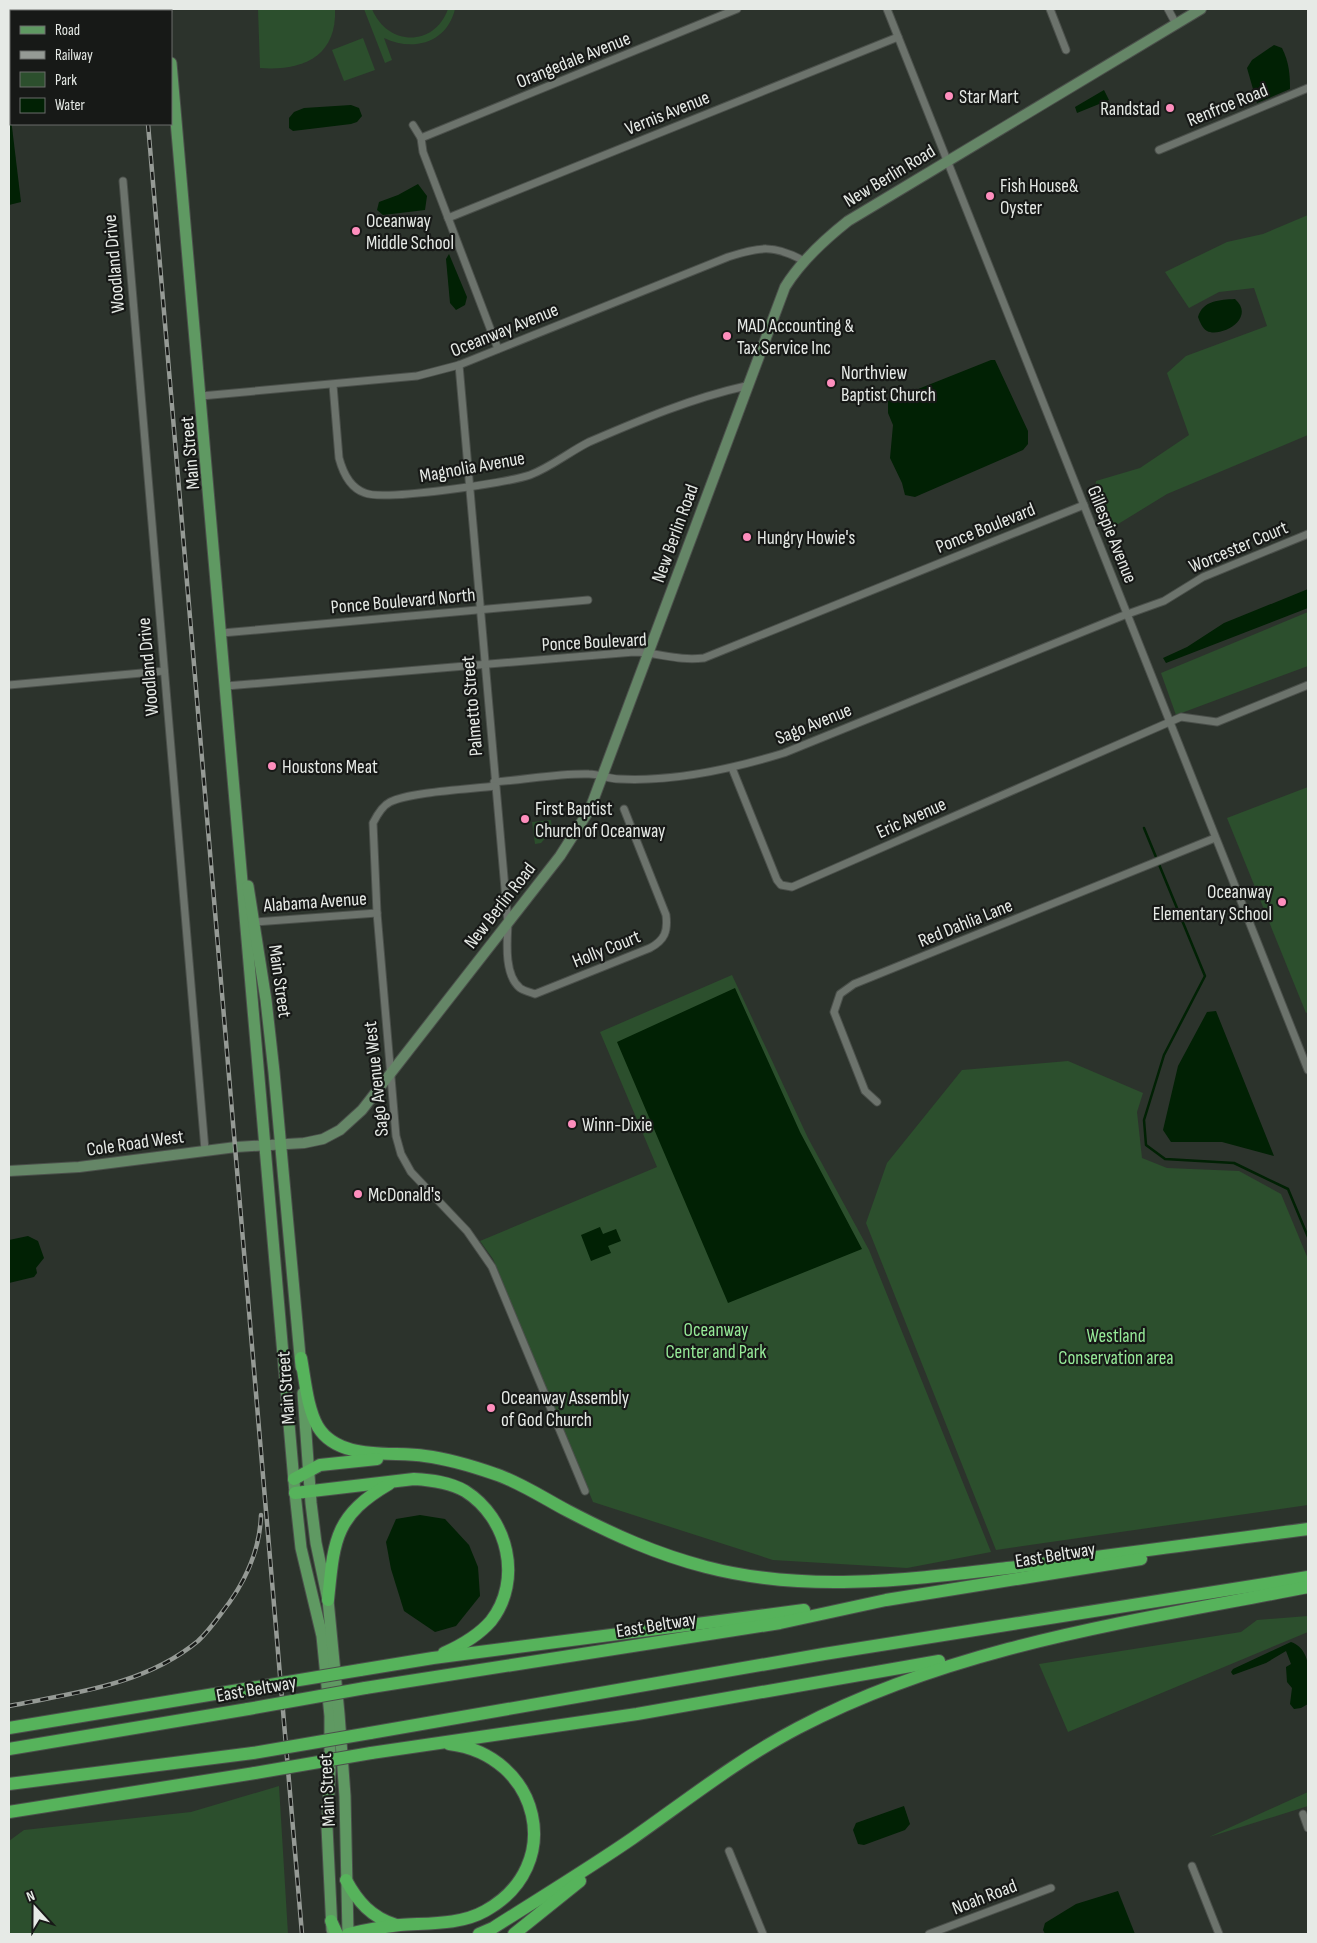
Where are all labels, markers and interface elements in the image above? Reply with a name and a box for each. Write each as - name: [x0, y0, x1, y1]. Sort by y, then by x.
- legend: [10, 10, 172, 125]
- text: Road: [55, 21, 80, 40]
- street label: Orangedale Avenue: [513, 27, 634, 94]
- text: Railway: [55, 46, 93, 65]
- text: Park: [55, 71, 77, 90]
- street label: Renfroe Road: [1184, 79, 1271, 132]
- street label: Vernis Avenue: [622, 86, 713, 141]
- place label: Star Mart: [959, 86, 1019, 109]
- marker: Star Mart: [943, 90, 955, 102]
- text: Water: [55, 96, 86, 115]
- place label: Randstad: [1100, 98, 1160, 121]
- marker: Randstad: [1164, 102, 1176, 114]
- street label: New Berlin Road: [840, 140, 940, 213]
- place label: Fish House& Oyster: [1000, 175, 1079, 220]
- marker: Fish House& Oyster: [984, 190, 996, 202]
- place label: Oceanway Middle School: [366, 210, 454, 255]
- street label: Woodland Drive: [99, 214, 130, 314]
- marker: Oceanway Middle School: [350, 225, 362, 237]
- street label: Oceanway Avenue: [447, 298, 562, 362]
- place label: MAD Accounting & Tax Service Inc: [737, 315, 854, 360]
- marker: MAD Accounting & Tax Service Inc: [721, 330, 733, 342]
- place label: Northview Baptist Church: [841, 362, 936, 407]
- marker: Northview Baptist Church: [825, 377, 837, 389]
- street label: Main Street: [176, 415, 205, 490]
- street label: Magnolia Avenue: [418, 447, 527, 488]
- street label: New Berlin Road: [647, 481, 704, 586]
- street label: Gillespie Avenue: [1082, 482, 1142, 587]
- street label: Ponce Boulevard: [933, 498, 1039, 559]
- street label: Worcester Court: [1186, 516, 1292, 579]
- place label: Hungry Howie's: [757, 527, 856, 550]
- marker: Hungry Howie's: [741, 531, 753, 543]
- street label: Ponce Boulevard North: [330, 584, 476, 619]
- street label: Woodland Drive: [133, 617, 164, 717]
- street label: Ponce Boulevard: [541, 628, 647, 657]
- street label: Palmetto Street: [457, 654, 488, 757]
- street label: Sago Avenue: [772, 699, 855, 750]
- place label: Houstons Meat: [282, 756, 378, 779]
- marker: Houstons Meat: [266, 760, 278, 772]
- street label: Eric Avenue: [873, 793, 950, 844]
- place label: First Baptist Church of Oceanway: [535, 798, 666, 843]
- marker: First Baptist Church of Oceanway: [519, 813, 531, 825]
- street label: New Berlin Road: [459, 858, 541, 953]
- place label: Oceanway Elementary School: [1153, 881, 1273, 926]
- street label: Alabama Avenue: [262, 887, 367, 918]
- street label: Red Dahlia Lane: [915, 894, 1016, 953]
- marker: Oceanway Elementary School: [1276, 896, 1288, 908]
- street label: Holly Court: [569, 925, 644, 973]
- street label: Main Street: [263, 943, 296, 1019]
- street label: Sago Avenue West: [359, 1020, 394, 1138]
- place label: Winn-Dixie: [582, 1114, 652, 1137]
- marker: Winn-Dixie: [566, 1118, 578, 1130]
- street label: Cole Road West: [85, 1125, 186, 1162]
- place label: McDonald's: [368, 1184, 441, 1207]
- marker: McDonald's: [352, 1188, 364, 1200]
- park label: Oceanway Center and Park: [666, 1319, 767, 1364]
- park label: Westland Conservation area: [1058, 1325, 1174, 1370]
- street label: Main Street: [272, 1350, 301, 1425]
- place label: Oceanway Assembly of God Church: [501, 1387, 630, 1432]
- marker: Oceanway Assembly of God Church: [485, 1402, 497, 1414]
- street label: East Beltway: [1013, 1538, 1098, 1573]
- street label: East Beltway: [614, 1608, 699, 1643]
- street label: East Beltway: [214, 1671, 299, 1708]
- street label: Main Street: [314, 1752, 341, 1827]
- street label: Noah Road: [949, 1875, 1020, 1920]
- north arrow: [10, 1883, 60, 1933]
- text: N: [24, 1887, 37, 1906]

